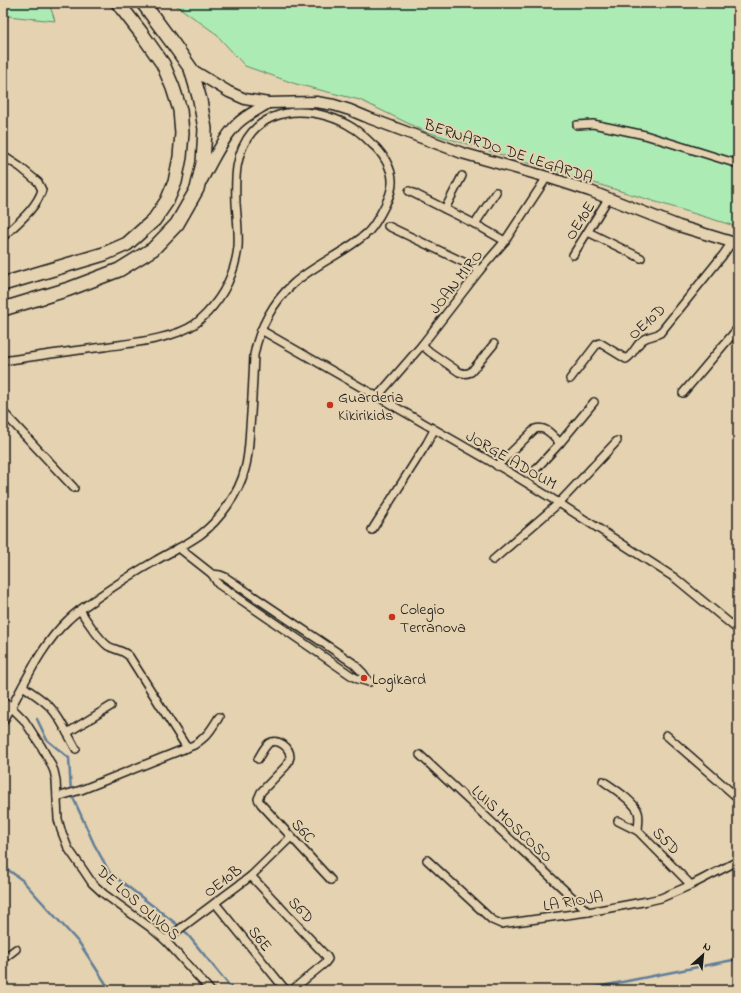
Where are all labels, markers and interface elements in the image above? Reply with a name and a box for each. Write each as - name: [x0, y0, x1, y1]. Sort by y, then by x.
- street label: BERNARDO DE LEGARDA: [420, 113, 596, 191]
- street label: OE10E: [559, 197, 602, 245]
- street label: JOAN MIRO: [424, 245, 489, 320]
- street label: OE10D: [623, 299, 672, 346]
- place label: Guarderia Kikirikids: [338, 386, 403, 428]
- marker: Guarderia Kikirikids: [325, 400, 335, 410]
- street label: JORGE ADOUM: [461, 425, 561, 497]
- place label: Colegio Terranova: [400, 598, 466, 640]
- marker: Colegio Terranova: [387, 612, 397, 622]
- place label: Logikard: [372, 668, 426, 692]
- marker: Logikard: [359, 673, 369, 683]
- street label: LUIS MOSCOSO: [465, 780, 558, 869]
- street label: S6C: [285, 814, 320, 849]
- street label: S5D: [646, 822, 685, 861]
- street label: DE LOS OLIVOS: [90, 859, 185, 947]
- street label: OE10B: [199, 859, 248, 904]
- street label: LA RIOJA: [542, 885, 605, 919]
- street label: S6D: [282, 892, 319, 929]
- street label: S6E: [242, 921, 277, 957]
- north arrow: [683, 935, 723, 975]
- text: N: [700, 938, 714, 956]

